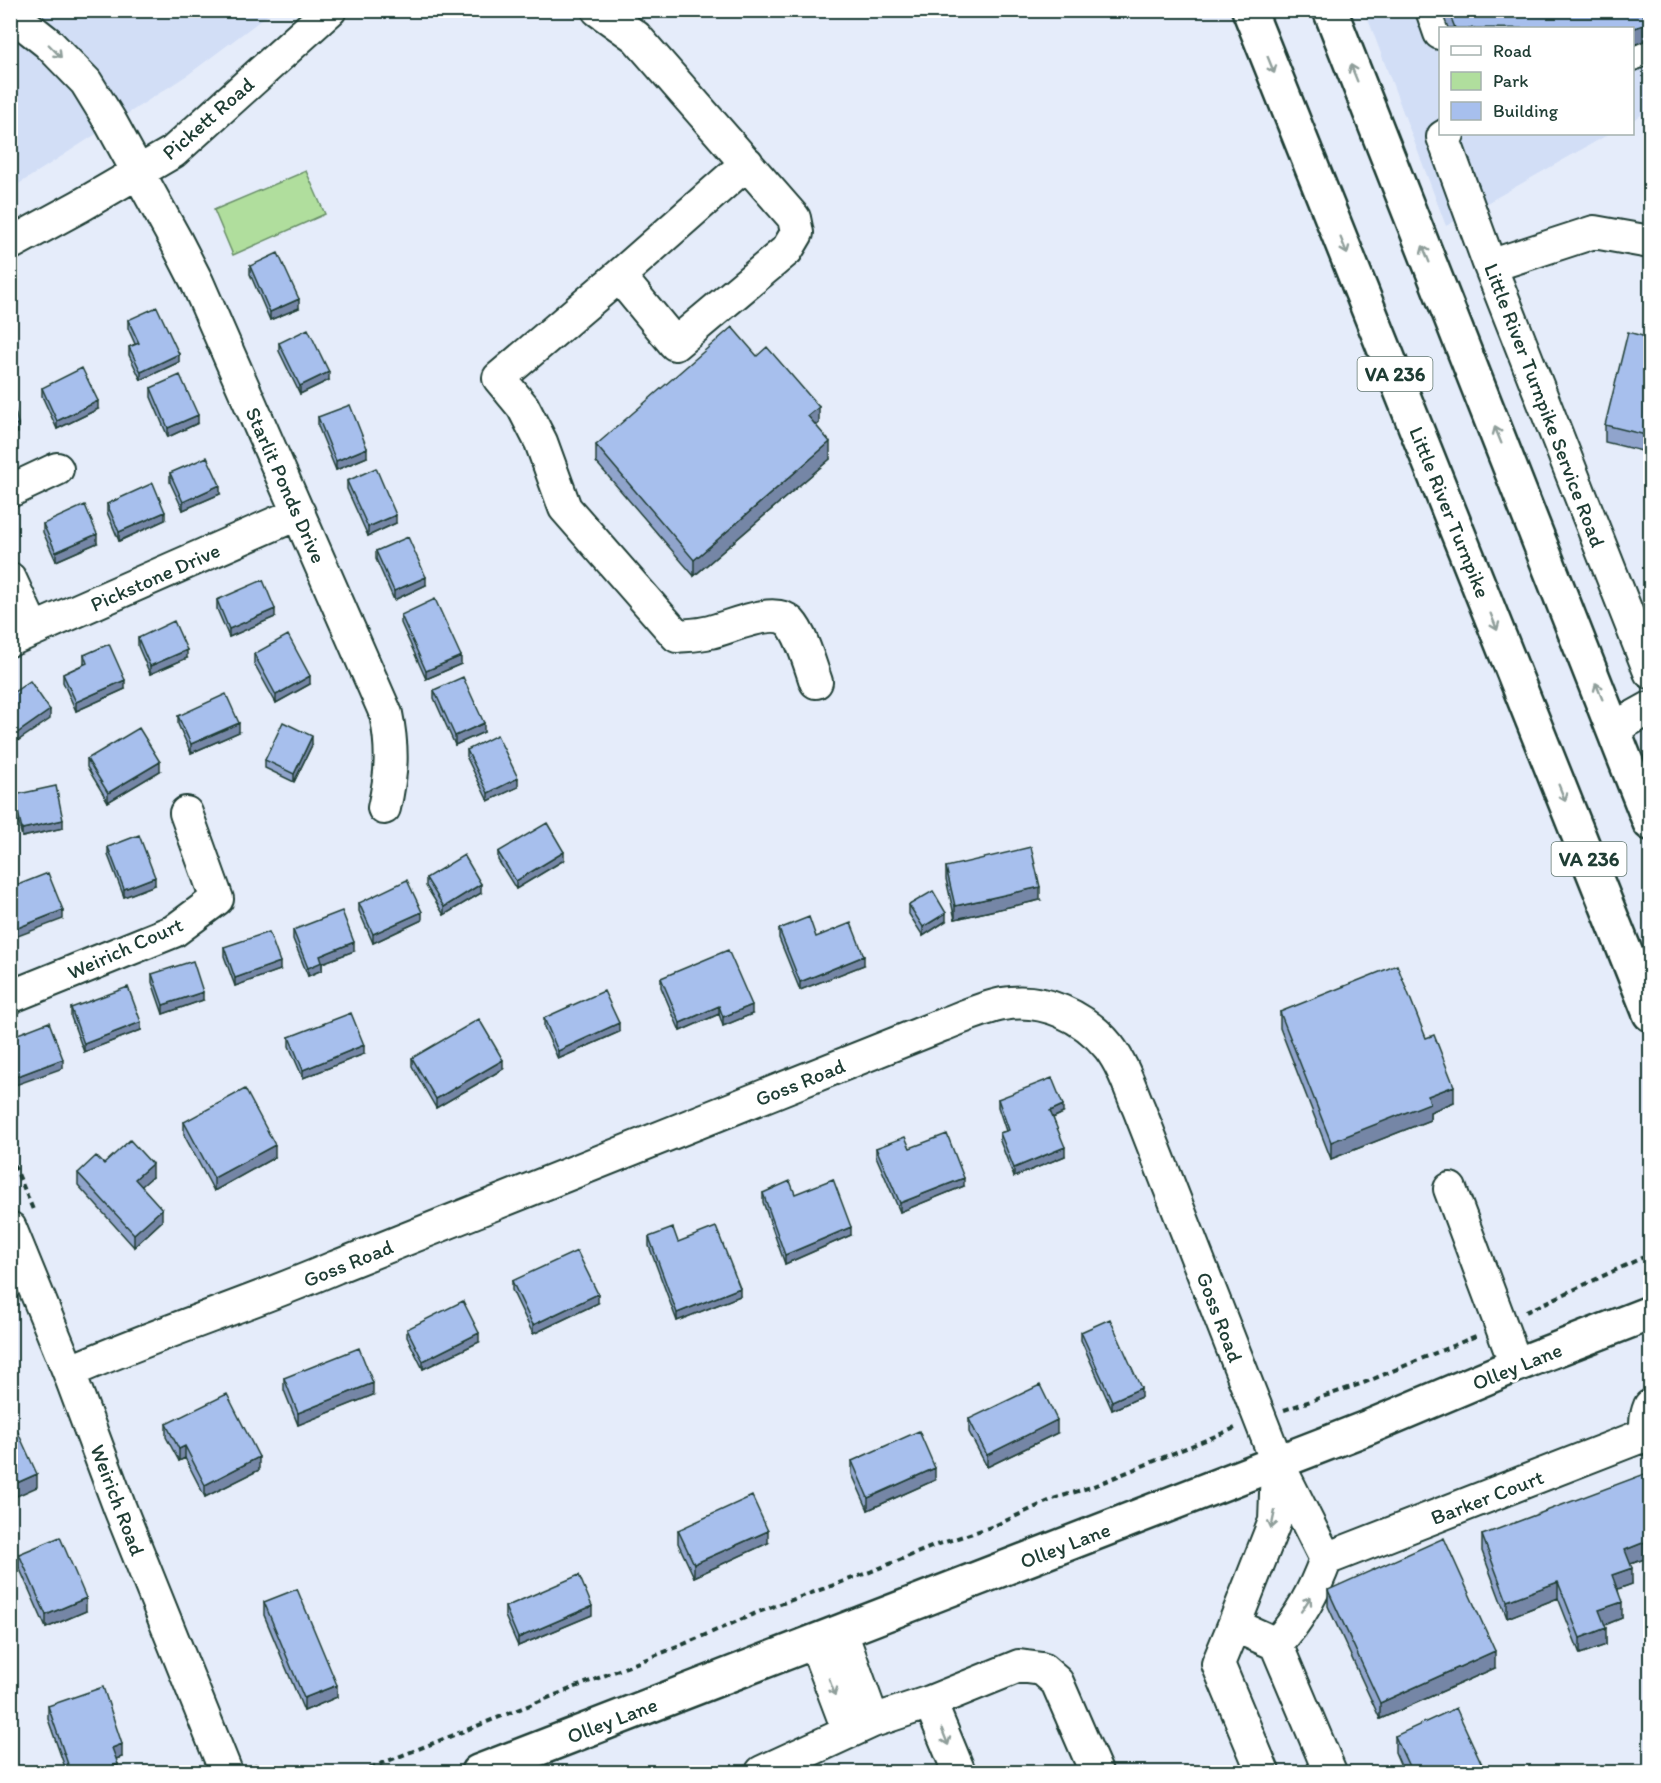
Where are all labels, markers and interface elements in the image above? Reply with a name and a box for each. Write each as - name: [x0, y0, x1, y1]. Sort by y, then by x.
- legend: [1439, 27, 1634, 135]
- text: Road: [1493, 40, 1532, 62]
- one-way arrow: [48, 43, 63, 58]
- one-way arrow: [1266, 55, 1277, 74]
- one-way arrow: [1348, 64, 1359, 83]
- text: Park: [1493, 70, 1528, 92]
- street label: Pickett Road: [157, 71, 259, 165]
- text: Building: [1493, 100, 1559, 122]
- one-way arrow: [1339, 236, 1350, 254]
- one-way arrow: [1420, 245, 1431, 264]
- street label: Little River Turnpike Service Road: [1479, 259, 1611, 551]
- road number: VA 236: [1358, 357, 1432, 391]
- street label: Starlit Ponds Drive: [240, 403, 332, 567]
- street label: Little River Turnpike: [1404, 423, 1496, 601]
- one-way arrow: [1492, 427, 1503, 445]
- street label: Pickstone Drive: [86, 537, 224, 617]
- one-way arrow: [1489, 612, 1500, 631]
- one-way arrow: [1593, 682, 1604, 700]
- one-way arrow: [1557, 783, 1568, 801]
- road number: VA 236: [1552, 842, 1626, 876]
- street label: Weirich Court: [63, 911, 187, 985]
- street label: Goss Road: [751, 1052, 849, 1111]
- street label: Goss Road: [299, 1233, 397, 1292]
- street label: Goss Road: [1191, 1268, 1249, 1366]
- street label: Olley Lane: [1468, 1337, 1566, 1395]
- street label: Weirich Road: [85, 1441, 151, 1559]
- street label: Barker Court: [1427, 1464, 1547, 1530]
- one-way arrow: [1267, 1510, 1278, 1530]
- street label: Olley Lane: [1016, 1516, 1114, 1574]
- one-way arrow: [1300, 1596, 1312, 1613]
- one-way arrow: [828, 1677, 839, 1696]
- street label: Olley Lane: [563, 1691, 661, 1749]
- one-way arrow: [940, 1728, 951, 1746]

